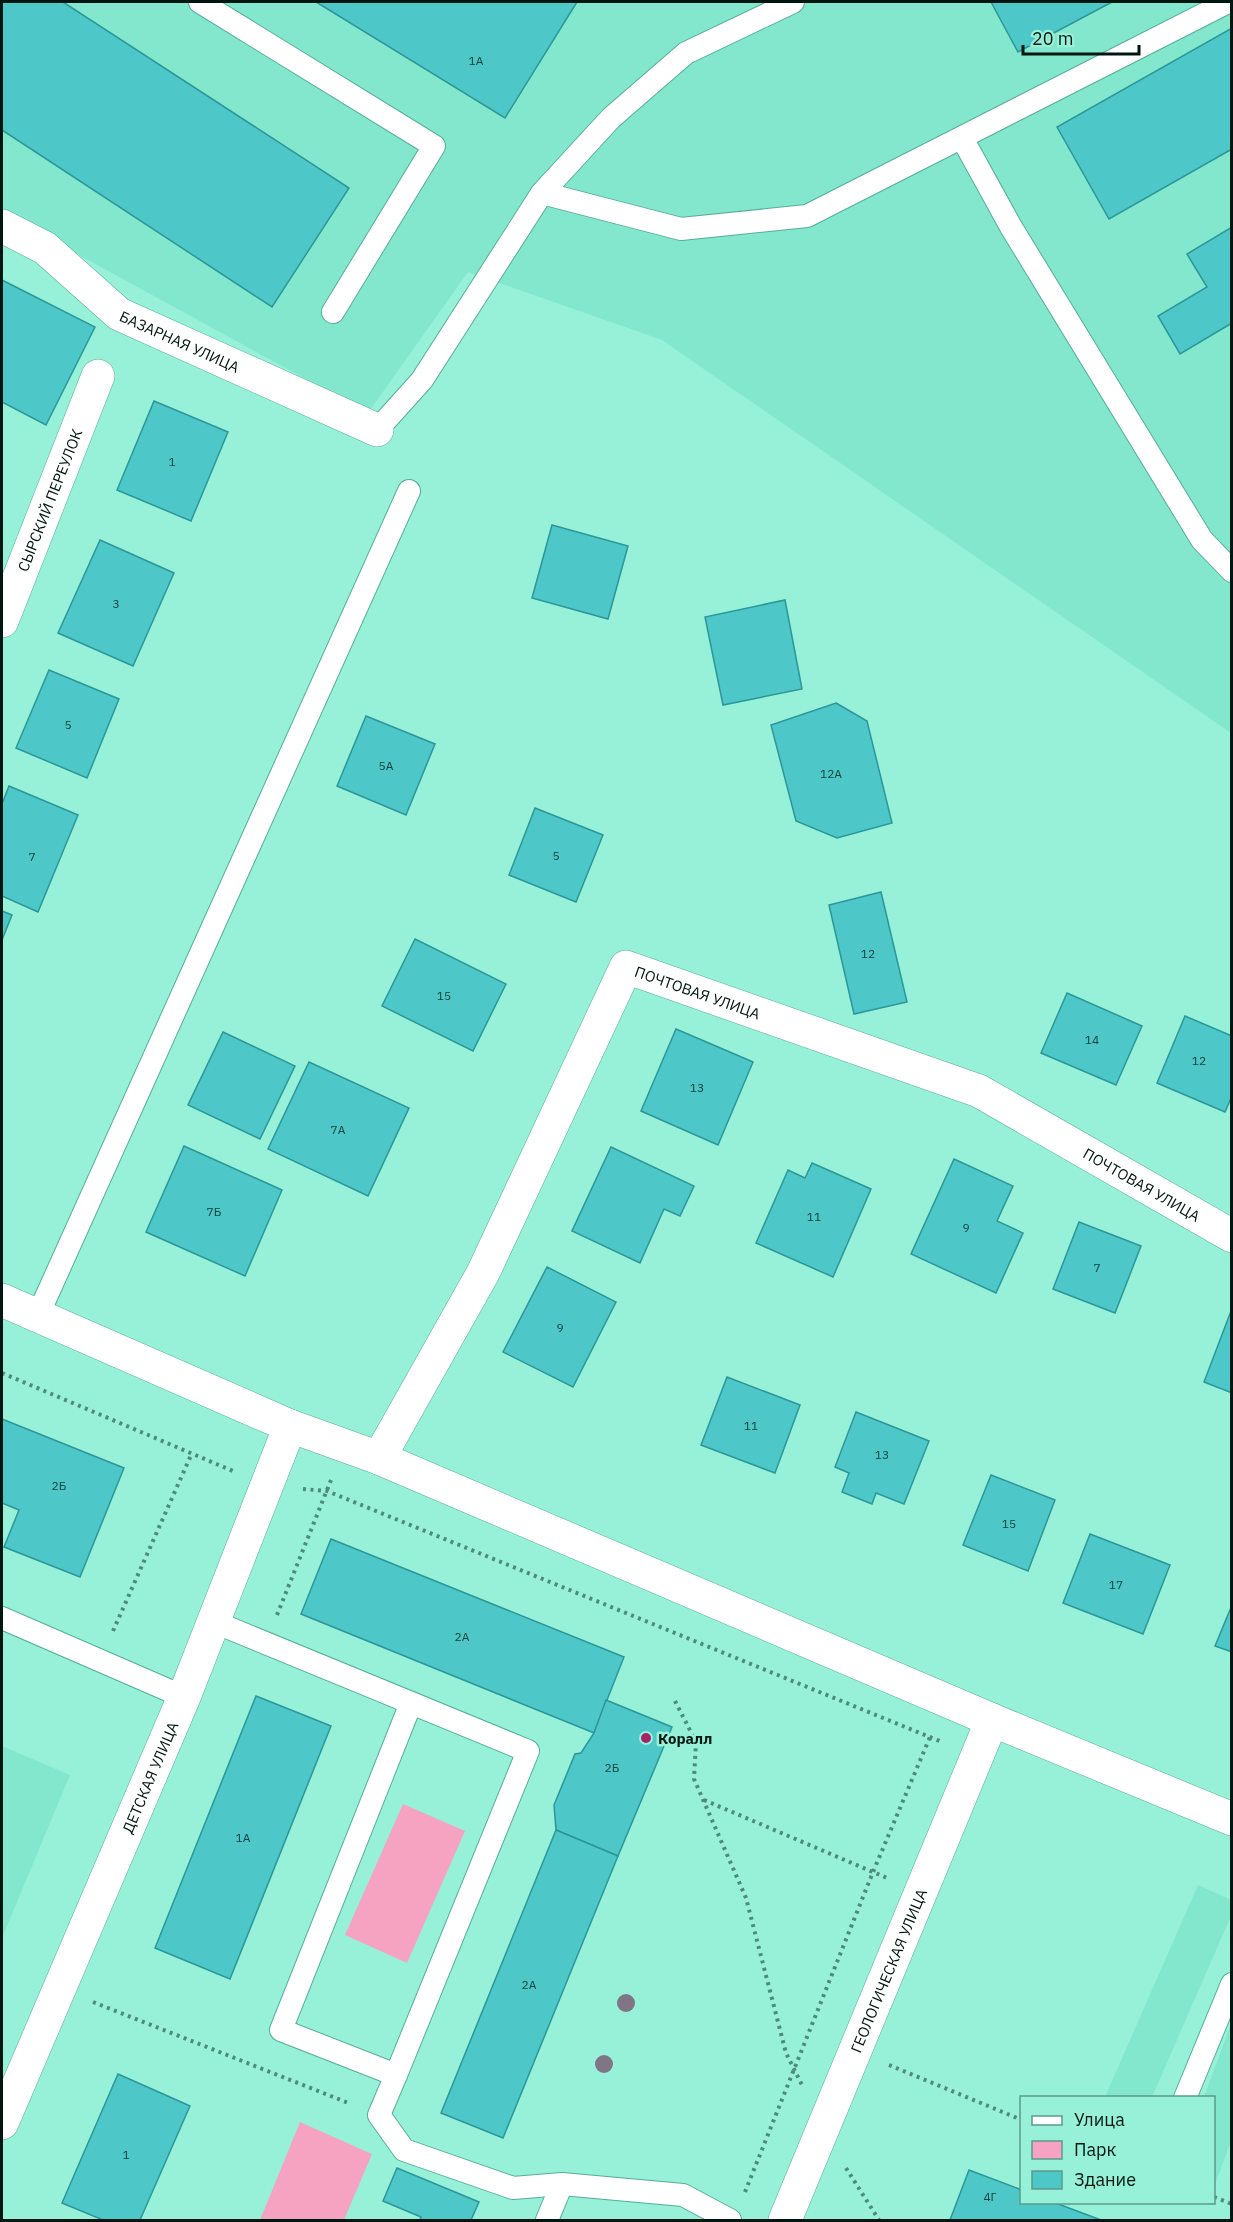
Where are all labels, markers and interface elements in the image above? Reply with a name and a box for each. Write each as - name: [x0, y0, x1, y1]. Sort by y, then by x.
- scale bar: [1023, 18, 1138, 56]
- text: 20 m: [1032, 27, 1074, 50]
- house number: 1А: [469, 53, 484, 68]
- street label: БАЗАРНАЯ УЛИЦА: [117, 306, 243, 377]
- street label: СЫРСКИЙ ПЕРЕУЛОК: [13, 426, 86, 574]
- house number: 1: [168, 454, 176, 469]
- house number: 3: [112, 596, 120, 611]
- house number: 5: [64, 717, 72, 732]
- house number: 5А: [379, 758, 394, 773]
- house number: 12А: [820, 766, 842, 781]
- house number: 5: [552, 848, 560, 863]
- house number: 7: [28, 849, 36, 864]
- house number: 12: [861, 946, 875, 961]
- street label: ПОЧТОВАЯ УЛИЦА: [632, 961, 763, 1023]
- house number: 15: [437, 988, 451, 1003]
- house number: 14: [1085, 1032, 1099, 1047]
- house number: 12: [1192, 1053, 1206, 1068]
- house number: 13: [690, 1080, 704, 1095]
- house number: 7А: [331, 1122, 346, 1137]
- street label: ПОЧТОВАЯ УЛИЦА: [1080, 1143, 1204, 1226]
- house number: 7Б: [207, 1204, 221, 1219]
- house number: 11: [807, 1209, 821, 1224]
- house number: 9: [962, 1220, 970, 1235]
- house number: 7: [1093, 1260, 1101, 1275]
- house number: 9: [556, 1320, 564, 1335]
- house number: 11: [744, 1418, 758, 1433]
- house number: 13: [875, 1447, 889, 1462]
- house number: 2Б: [52, 1478, 66, 1493]
- house number: 15: [1002, 1516, 1016, 1531]
- house number: 17: [1109, 1577, 1123, 1592]
- house number: 2А: [455, 1629, 470, 1644]
- street label: ДЕТСКАЯ УЛИЦА: [117, 1718, 182, 1836]
- place label: Коралл: [658, 1729, 712, 1748]
- marker: Коралл: [639, 1731, 653, 1745]
- house number: 2Б: [605, 1760, 619, 1775]
- house number: 1А: [236, 1830, 251, 1845]
- street label: ГЕОЛОГИЧЕСКАЯ УЛИЦА: [846, 1885, 931, 2055]
- house number: 2А: [522, 1977, 537, 1992]
- legend: [1020, 2096, 1215, 2204]
- text: Улица: [1074, 2108, 1125, 2131]
- text: Парк: [1074, 2138, 1117, 2161]
- house number: 1: [122, 2147, 130, 2162]
- text: Здание: [1074, 2168, 1136, 2191]
- house number: 4Г: [983, 2189, 997, 2204]

